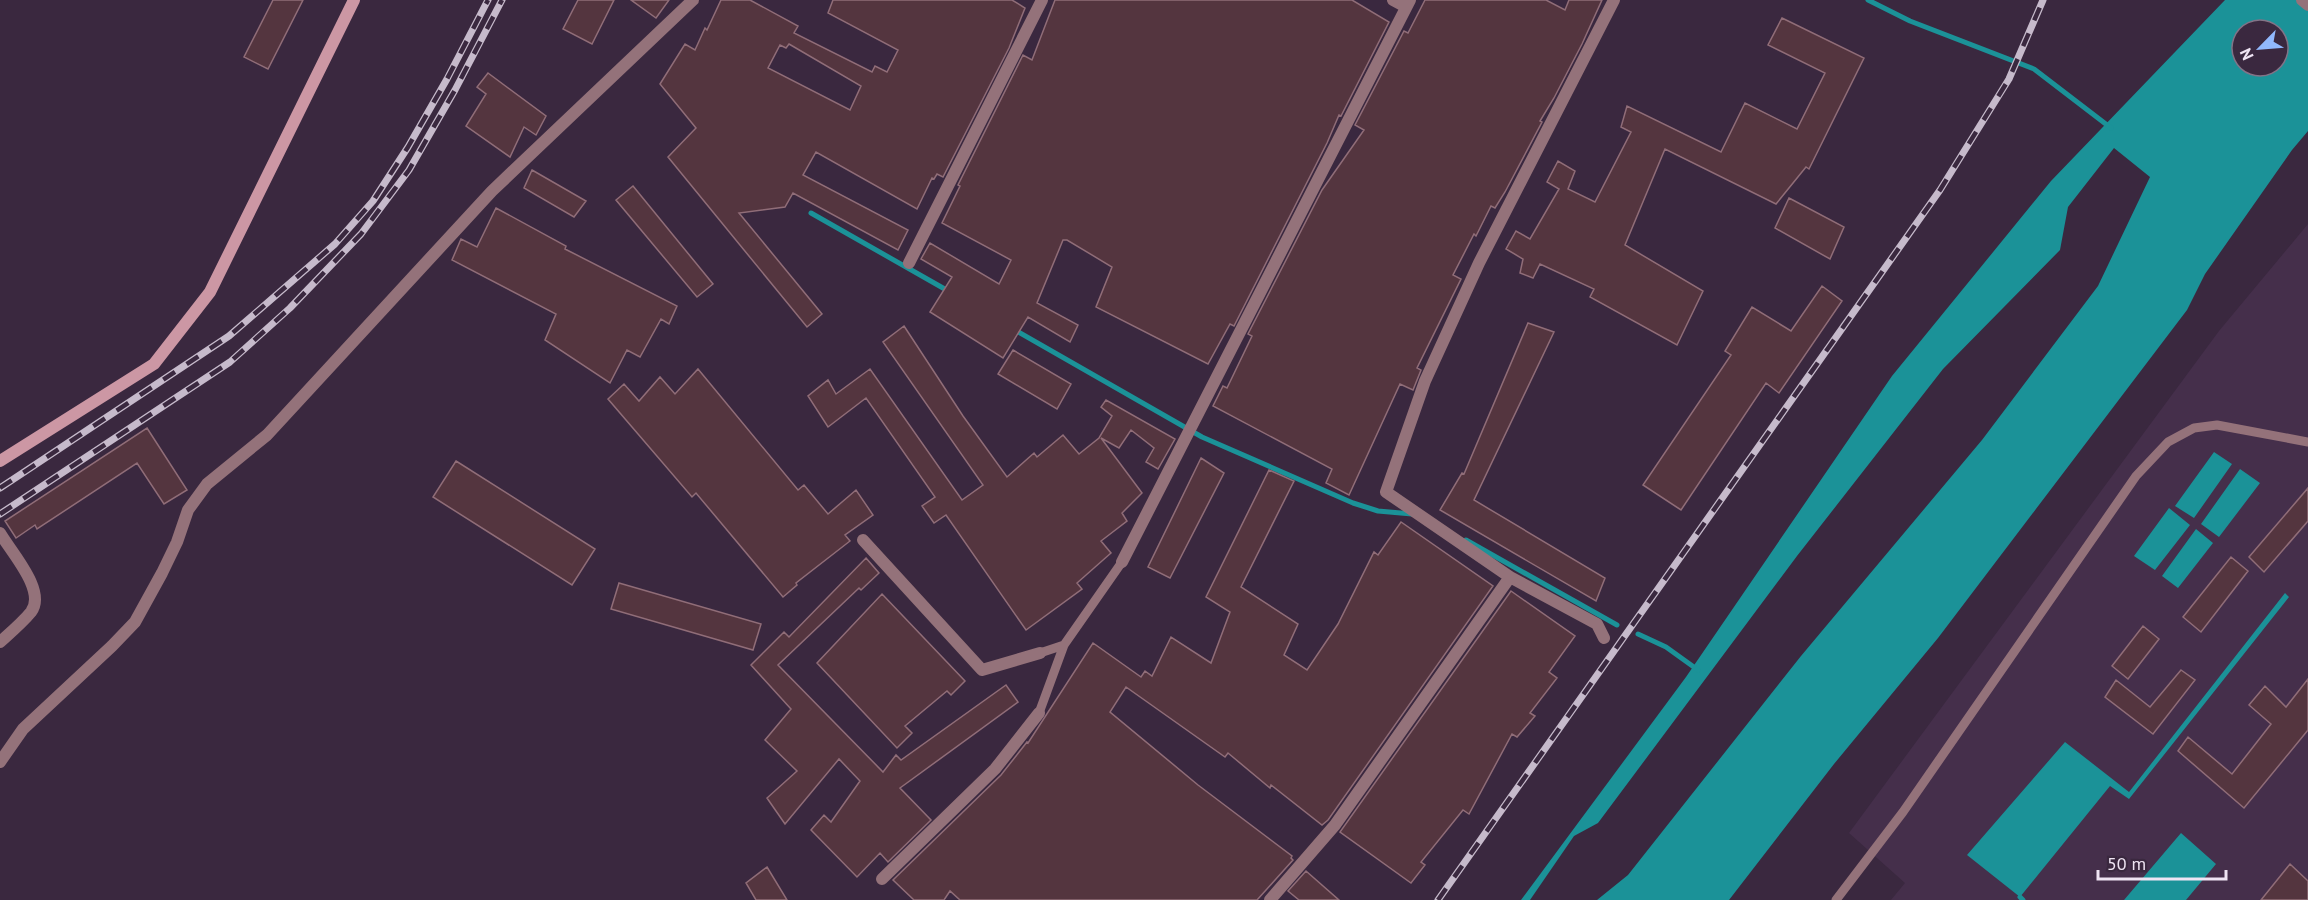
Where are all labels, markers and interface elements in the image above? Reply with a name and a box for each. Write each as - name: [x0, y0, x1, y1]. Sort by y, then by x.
- north arrow: [2230, 18, 2290, 78]
- text: N: [2235, 45, 2258, 63]
- scale bar: [2098, 843, 2226, 881]
- text: 50 m: [2107, 852, 2146, 875]

